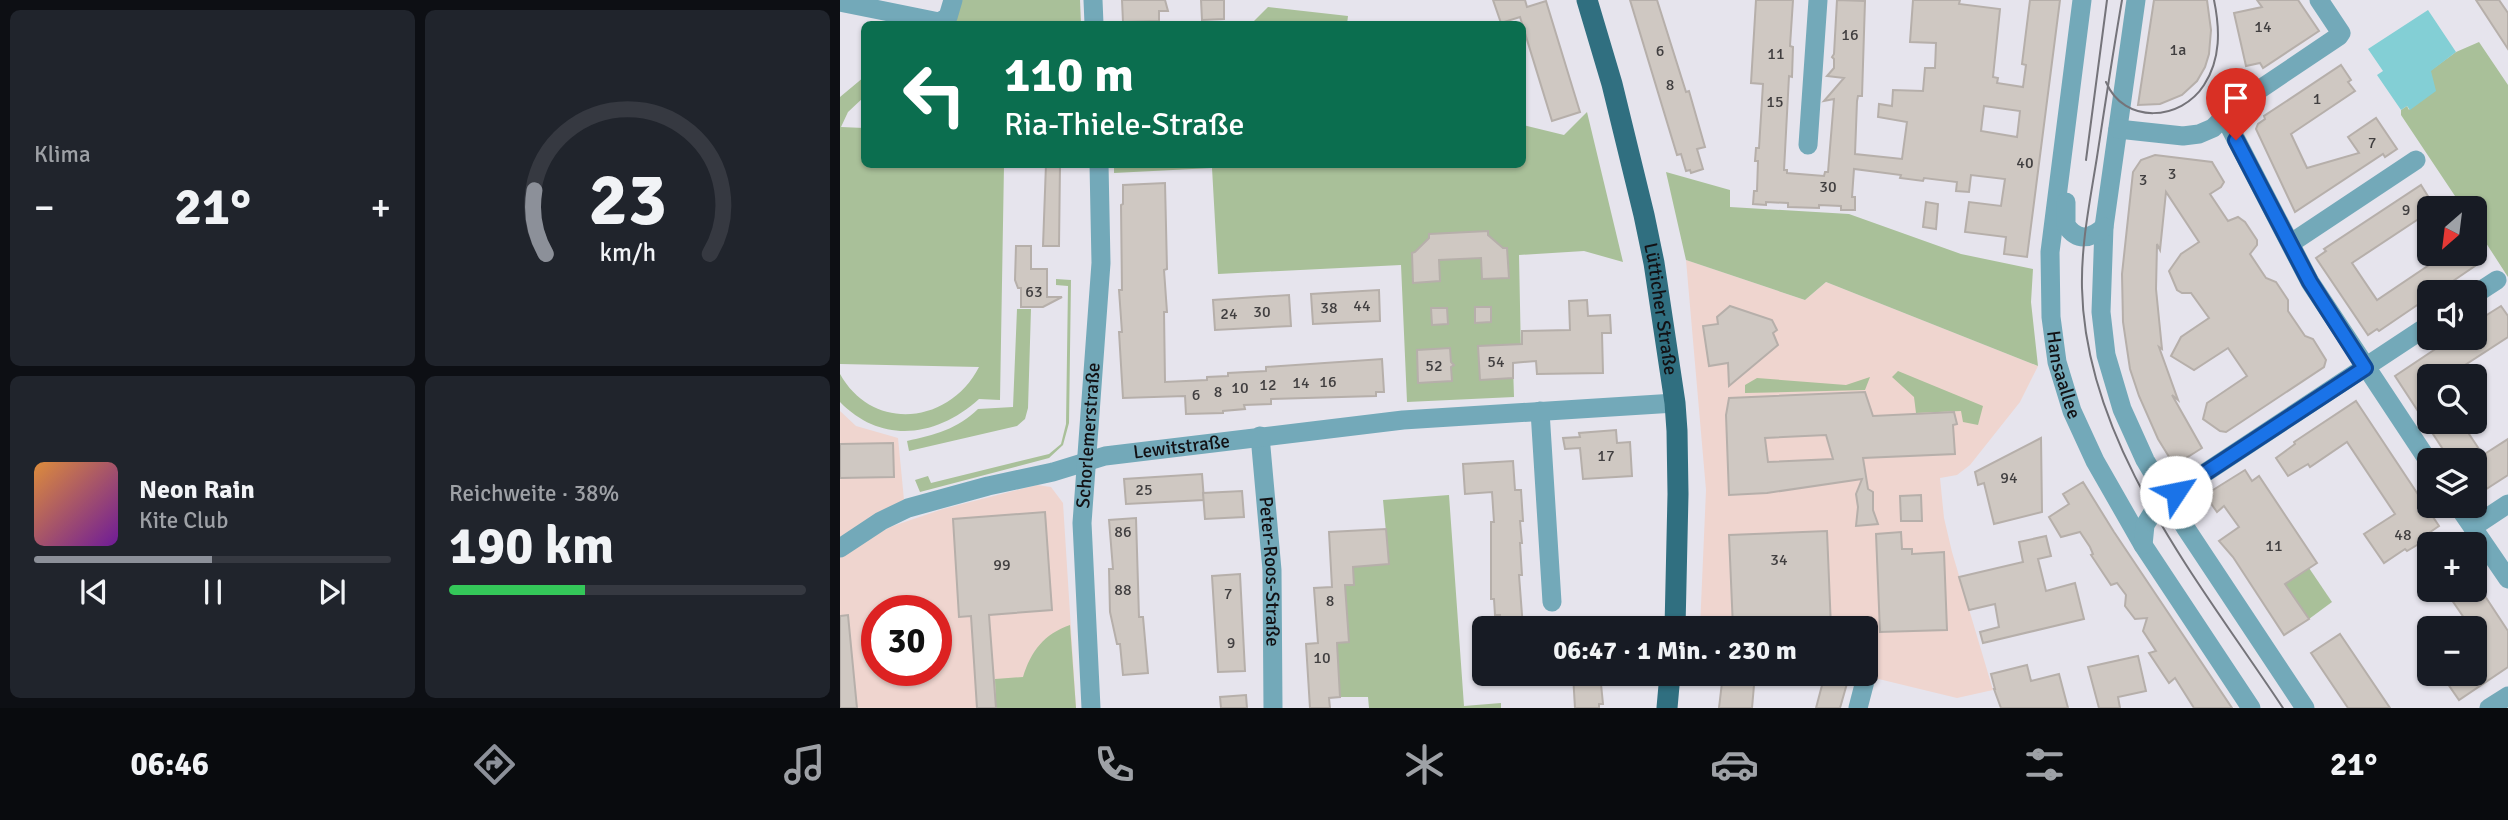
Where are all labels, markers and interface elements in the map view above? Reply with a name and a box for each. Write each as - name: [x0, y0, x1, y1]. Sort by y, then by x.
- house number: 14: [2254, 17, 2272, 37]
- house number: 16: [1841, 25, 1859, 45]
- house number: 1a: [2170, 40, 2186, 60]
- house number: 6: [1656, 41, 1664, 61]
- house number: 11: [1767, 44, 1785, 64]
- text: 110 m: [1004, 45, 1134, 105]
- icon: left: [889, 49, 980, 140]
- pin: [2206, 68, 2266, 140]
- house number: 8: [1666, 75, 1674, 95]
- icon: arrive: [2217, 79, 2255, 117]
- house number: 1: [2313, 89, 2321, 109]
- house number: 15: [1766, 92, 1784, 112]
- text: Ria-Thiele-Straße: [1004, 105, 1245, 144]
- house number: 7: [2368, 133, 2376, 153]
- text: Klima: [34, 140, 91, 169]
- house number: 40: [2016, 153, 2034, 173]
- text: 23: [588, 156, 667, 245]
- house number: 3: [2168, 164, 2176, 184]
- house number: 3: [2139, 170, 2147, 190]
- text: 21°: [174, 175, 251, 239]
- house number: 30: [1819, 177, 1837, 197]
- text: −: [34, 184, 55, 231]
- text: +: [370, 184, 391, 231]
- north arrow: [2417, 196, 2487, 266]
- map controls: [2417, 196, 2487, 686]
- house number: 9: [2402, 200, 2410, 220]
- text: km/h: [599, 237, 656, 268]
- street label: Lütticher Straße: [1638, 241, 1683, 377]
- button: sound: [2417, 280, 2487, 350]
- house number: 63: [1025, 282, 1043, 302]
- house number: 44: [1353, 296, 1371, 316]
- house number: 38: [1320, 298, 1338, 318]
- house number: 30: [1253, 302, 1271, 322]
- house number: 24: [1220, 304, 1238, 324]
- street label: Hansaallee: [2041, 329, 2086, 423]
- house number: 54: [1487, 352, 1505, 372]
- house number: 52: [1425, 356, 1443, 376]
- street label: Schorlemerstraße: [1071, 362, 1106, 509]
- button: search: [2417, 364, 2487, 434]
- house number: 16: [1319, 372, 1337, 392]
- house number: 14: [1292, 373, 1310, 393]
- house number: 12: [1259, 375, 1277, 395]
- house number: 10: [1231, 378, 1249, 398]
- house number: 8: [1214, 382, 1222, 402]
- house number: 6: [1192, 385, 1200, 405]
- street label: Lewitstraße: [1132, 429, 1231, 465]
- house number: 17: [1597, 446, 1615, 466]
- button: layers: [2417, 448, 2487, 518]
- position arrow: [2139, 455, 2213, 529]
- house number: 94: [2000, 468, 2018, 488]
- text: Neon Rain: [139, 474, 255, 506]
- text: Reichweite · 38%: [449, 479, 619, 508]
- house number: 25: [1135, 480, 1153, 500]
- street label: Peter-Roos-Straße: [1253, 495, 1285, 647]
- text: Kite Club: [139, 506, 228, 535]
- text: 190 km: [449, 514, 614, 578]
- house number: 86: [1114, 522, 1132, 542]
- house number: 48: [2394, 525, 2412, 545]
- button: +: [2417, 532, 2487, 602]
- house number: 11: [2265, 536, 2283, 556]
- house number: 34: [1770, 550, 1788, 570]
- house number: 99: [993, 555, 1011, 575]
- icon: previous: [75, 573, 113, 611]
- icon: pause: [194, 573, 232, 611]
- icon: next: [313, 573, 351, 611]
- house number: 88: [1114, 580, 1132, 600]
- house number: 7: [1224, 584, 1232, 604]
- house number: 8: [1326, 591, 1334, 611]
- speed limit sign: 30: [861, 595, 952, 686]
- button: −: [2417, 616, 2487, 686]
- house number: 9: [1227, 633, 1235, 653]
- text: 06:47 · 1 Min. · 230 m: [1553, 635, 1797, 667]
- house number: 10: [1313, 648, 1331, 668]
- icon: directions: [470, 740, 519, 789]
- icon: music: [780, 740, 829, 789]
- icon: phone: [1090, 740, 1139, 789]
- icon: climate: [1400, 740, 1449, 789]
- icon: car: [1710, 740, 1759, 789]
- icon: filters: [2020, 740, 2069, 789]
- text: 06:46: [131, 745, 209, 784]
- text: 21°: [2330, 745, 2377, 784]

